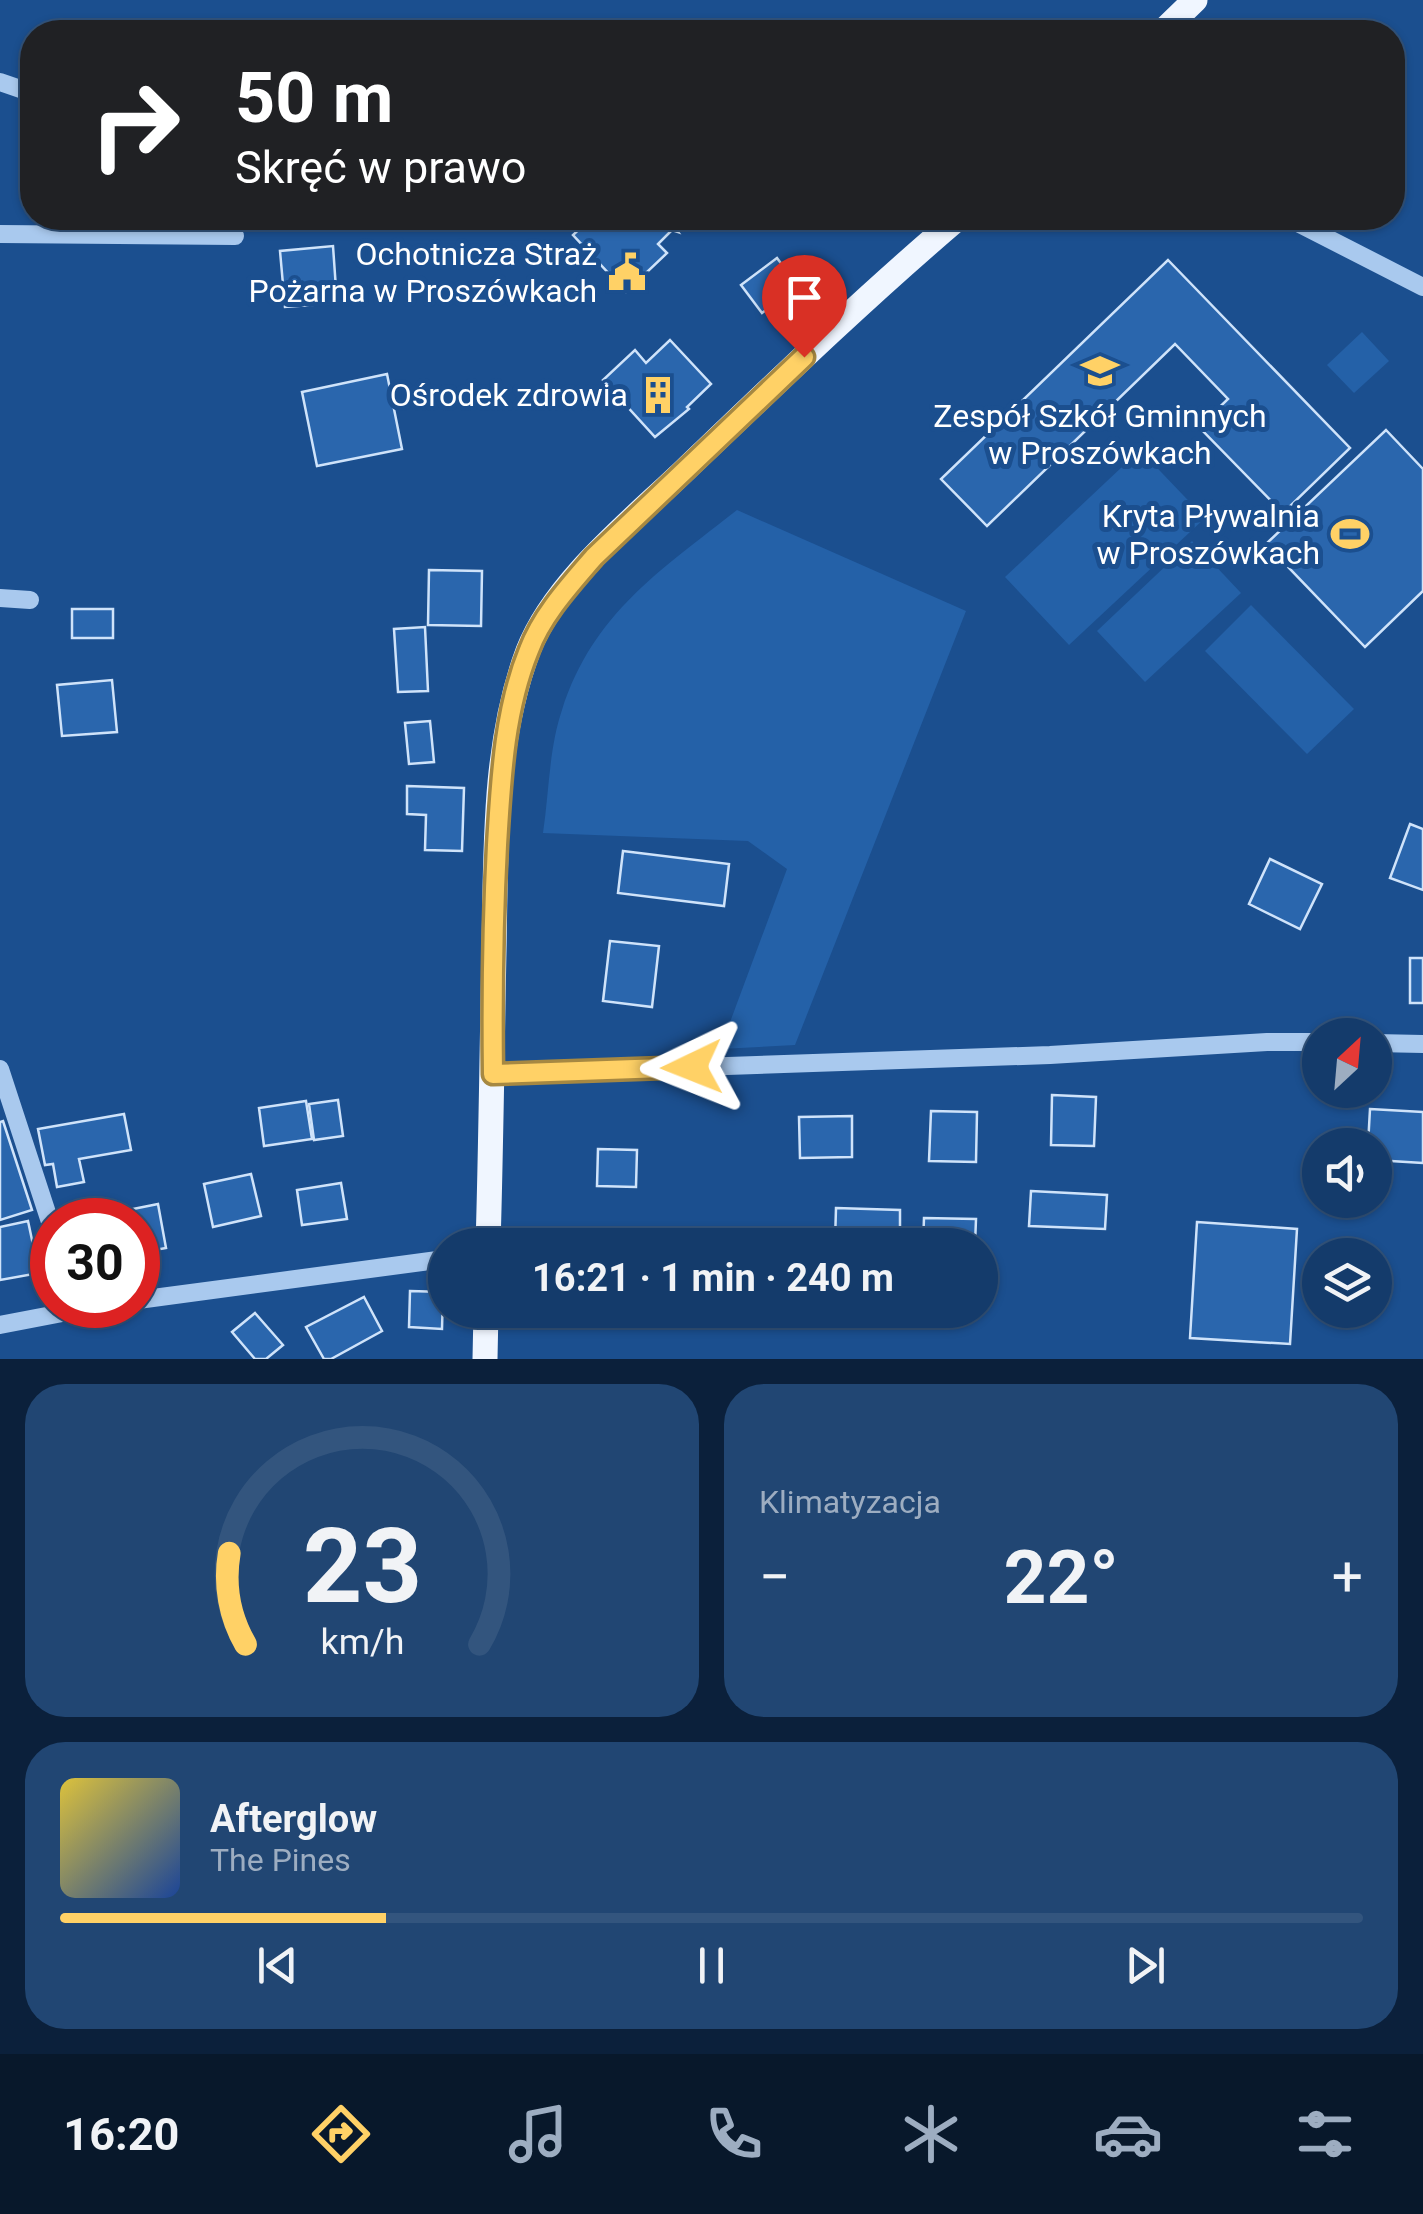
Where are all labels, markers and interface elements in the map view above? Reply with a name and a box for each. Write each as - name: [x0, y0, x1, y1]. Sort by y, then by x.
- text: 50 m: [235, 57, 393, 139]
- icon: right: [70, 60, 200, 190]
- text: Skręć w prawo: [235, 141, 527, 194]
- place label: Ochotnicza Straż Pożarna w Proszówkach: [248, 235, 597, 310]
- public building icon: Ochotnicza Straż Pożarna w Proszówkach: [606, 251, 648, 293]
- pin: [762, 255, 847, 358]
- icon: arrive: [777, 270, 832, 325]
- school or university icon: Zespół Szkół Gminnych w Proszówkach: [1079, 350, 1121, 392]
- building icon: Ośrodek zdrowia: [637, 374, 679, 416]
- place label: Ośrodek zdrowia: [390, 376, 628, 414]
- place label: Zespół Szkół Gminnych w Proszówkach: [933, 397, 1267, 472]
- place label: Kryta Pływalnia w Proszówkach: [1097, 497, 1320, 572]
- sports icon: Kryta Pływalnia w Proszówkach: [1329, 513, 1371, 555]
- position arrow: [640, 1015, 744, 1119]
- north arrow: [1302, 1018, 1392, 1108]
- map controls: [1302, 1018, 1392, 1328]
- button: sound: [1302, 1128, 1392, 1218]
- speed limit sign: 30: [30, 1198, 160, 1328]
- button: layers: [1302, 1238, 1392, 1328]
- text: 16:21 · 1 min · 240 m: [532, 1256, 894, 1300]
- text: Klimatyzacja: [759, 1483, 941, 1521]
- text: 23: [302, 1506, 422, 1627]
- text: 22°: [1003, 1533, 1119, 1621]
- text: −: [759, 1545, 790, 1609]
- text: +: [1332, 1545, 1363, 1609]
- text: km/h: [320, 1621, 404, 1663]
- text: Afterglow: [210, 1797, 377, 1841]
- text: The Pines: [210, 1841, 351, 1879]
- icon: previous: [250, 1938, 305, 1993]
- icon: pause: [684, 1938, 739, 1993]
- icon: next: [1118, 1938, 1173, 1993]
- icon: directions: [306, 2099, 376, 2169]
- icon: music: [503, 2099, 573, 2169]
- icon: phone: [699, 2099, 769, 2169]
- icon: climate: [896, 2099, 966, 2169]
- icon: car: [1093, 2099, 1163, 2169]
- icon: filters: [1290, 2099, 1360, 2169]
- text: 16:20: [63, 2108, 179, 2161]

